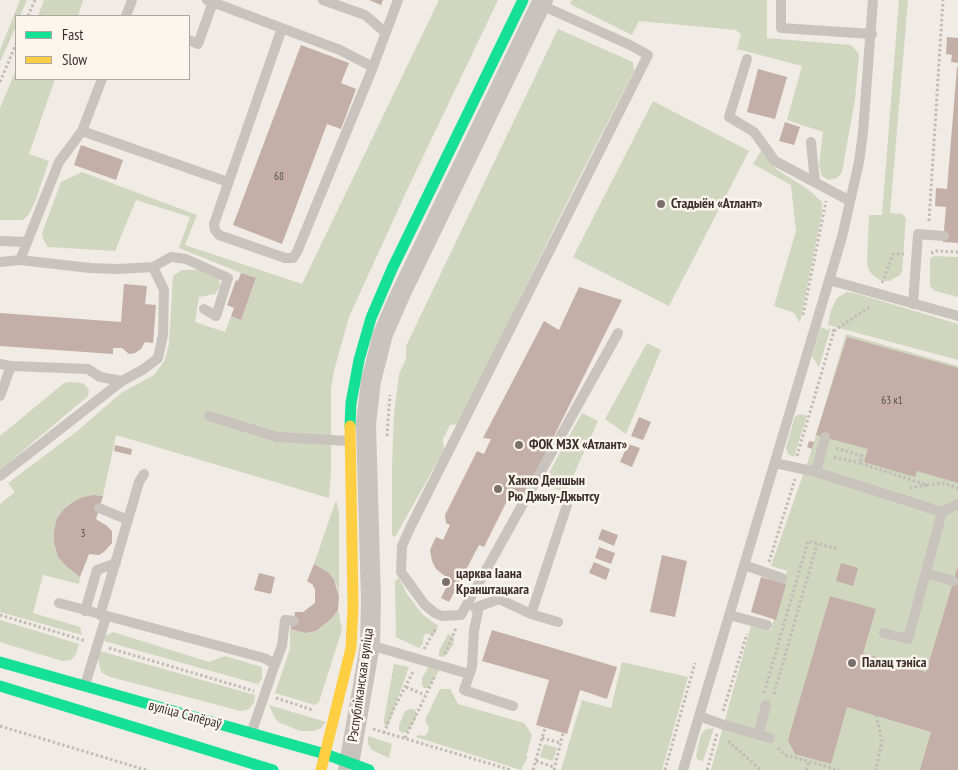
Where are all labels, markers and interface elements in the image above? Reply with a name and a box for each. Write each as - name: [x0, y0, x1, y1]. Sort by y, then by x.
- legend: [15, 15, 190, 80]
- text: Fast: [62, 25, 83, 44]
- text: Slow: [62, 50, 87, 69]
- house number: 68: [274, 170, 284, 184]
- place label: Стадыён «Атлант»: [671, 196, 762, 212]
- marker: Стадыён «Атлант»: [655, 198, 667, 210]
- house number: 63 к1: [881, 394, 903, 408]
- place label: ФОК МЗХ «Атлант»: [529, 437, 627, 453]
- marker: ФОК МЗХ «Атлант»: [513, 439, 525, 451]
- place label: Хакко Деншын Рю Джыу-Джытсу: [508, 473, 599, 506]
- marker: Хакко Деншын Рю Джыу-Джытсу: [492, 483, 504, 495]
- house number: 3: [81, 527, 85, 541]
- place label: царква Іаана Кранштацкага: [456, 566, 529, 598]
- marker: царква Іаана Кранштацкага: [440, 576, 452, 588]
- street label: Рэспубліканская вуліца: [345, 627, 377, 743]
- place label: Палац тэніса: [862, 655, 926, 671]
- marker: Палац тэніса: [846, 657, 858, 669]
- street label: вуліца Сапёраў: [147, 697, 223, 733]

